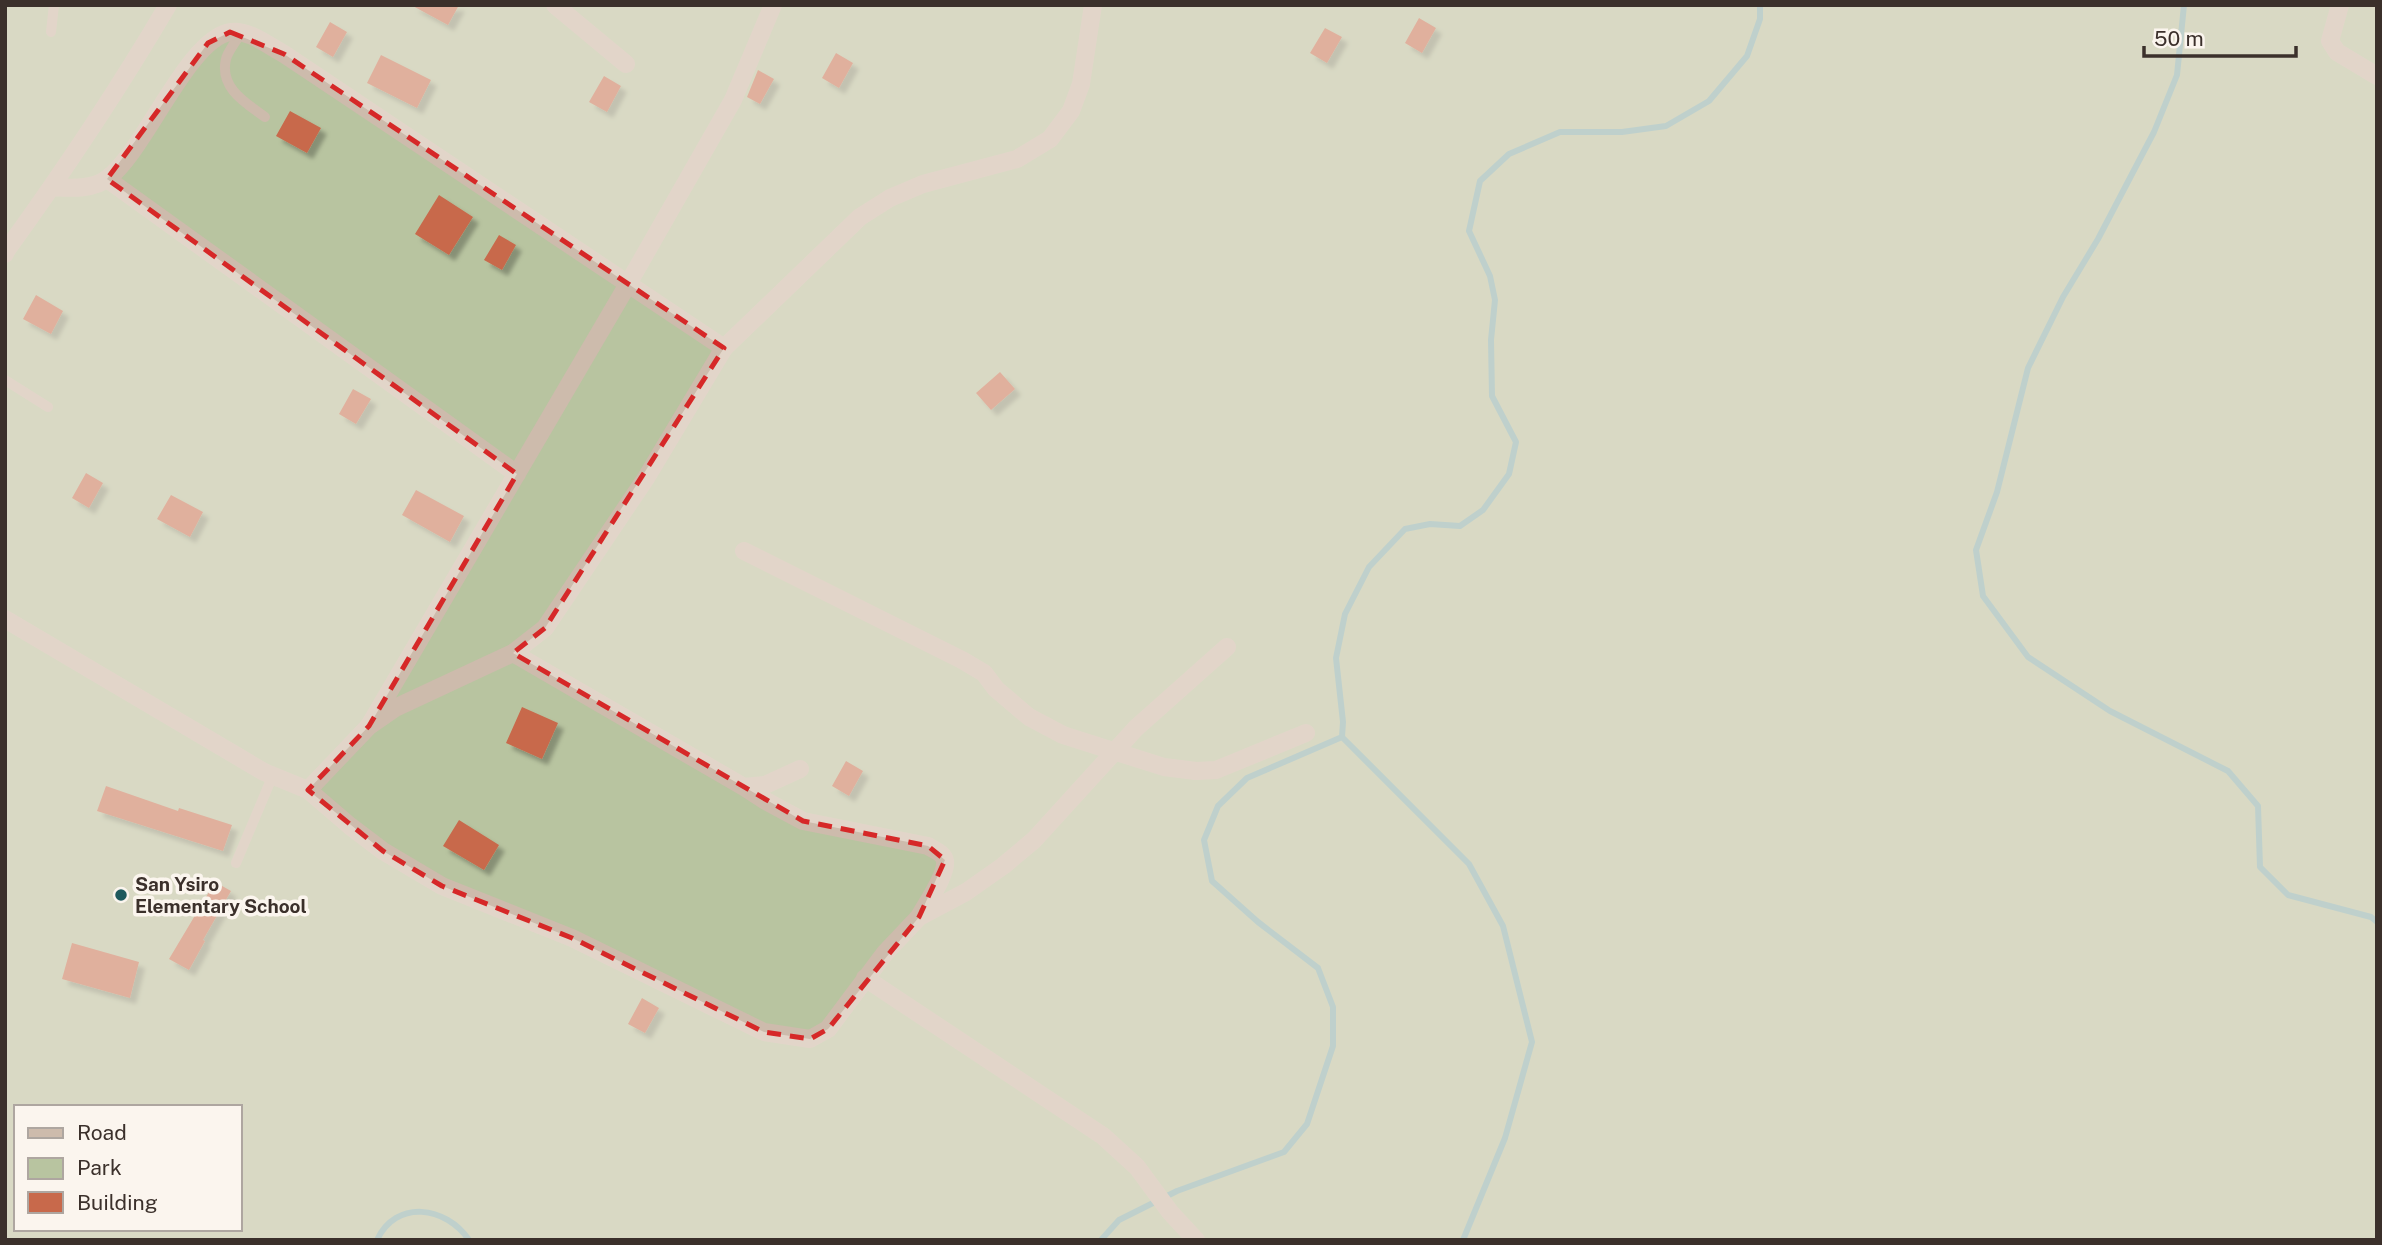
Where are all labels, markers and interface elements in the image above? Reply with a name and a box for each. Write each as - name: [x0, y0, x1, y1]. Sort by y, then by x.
- scale bar: [2144, 14, 2296, 58]
- text: 50 m: [2154, 26, 2204, 51]
- place label: San Ysiro Elementary School: [135, 873, 307, 917]
- marker: San Ysiro Elementary School: [113, 887, 129, 903]
- legend: [14, 1105, 242, 1231]
- text: Road: [77, 1120, 127, 1145]
- text: Park: [77, 1155, 122, 1180]
- text: Building: [77, 1190, 158, 1215]

